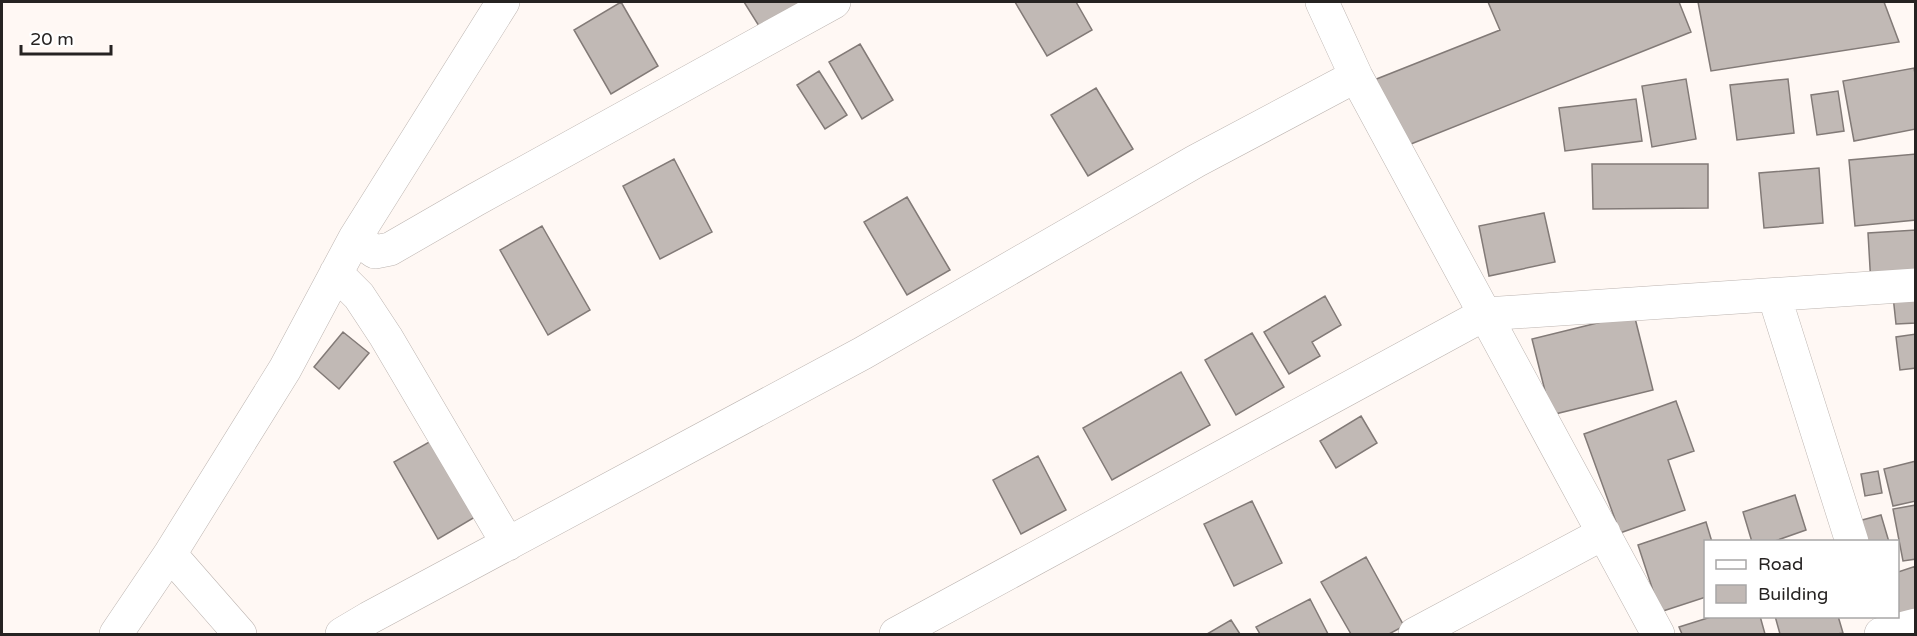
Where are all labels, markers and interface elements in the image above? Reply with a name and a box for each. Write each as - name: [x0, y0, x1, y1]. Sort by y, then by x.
- scale bar: [21, 18, 111, 56]
- text: 20 m: [30, 28, 74, 50]
- legend: [1704, 540, 1899, 618]
- text: Road: [1758, 553, 1803, 575]
- text: Building: [1758, 583, 1828, 605]

